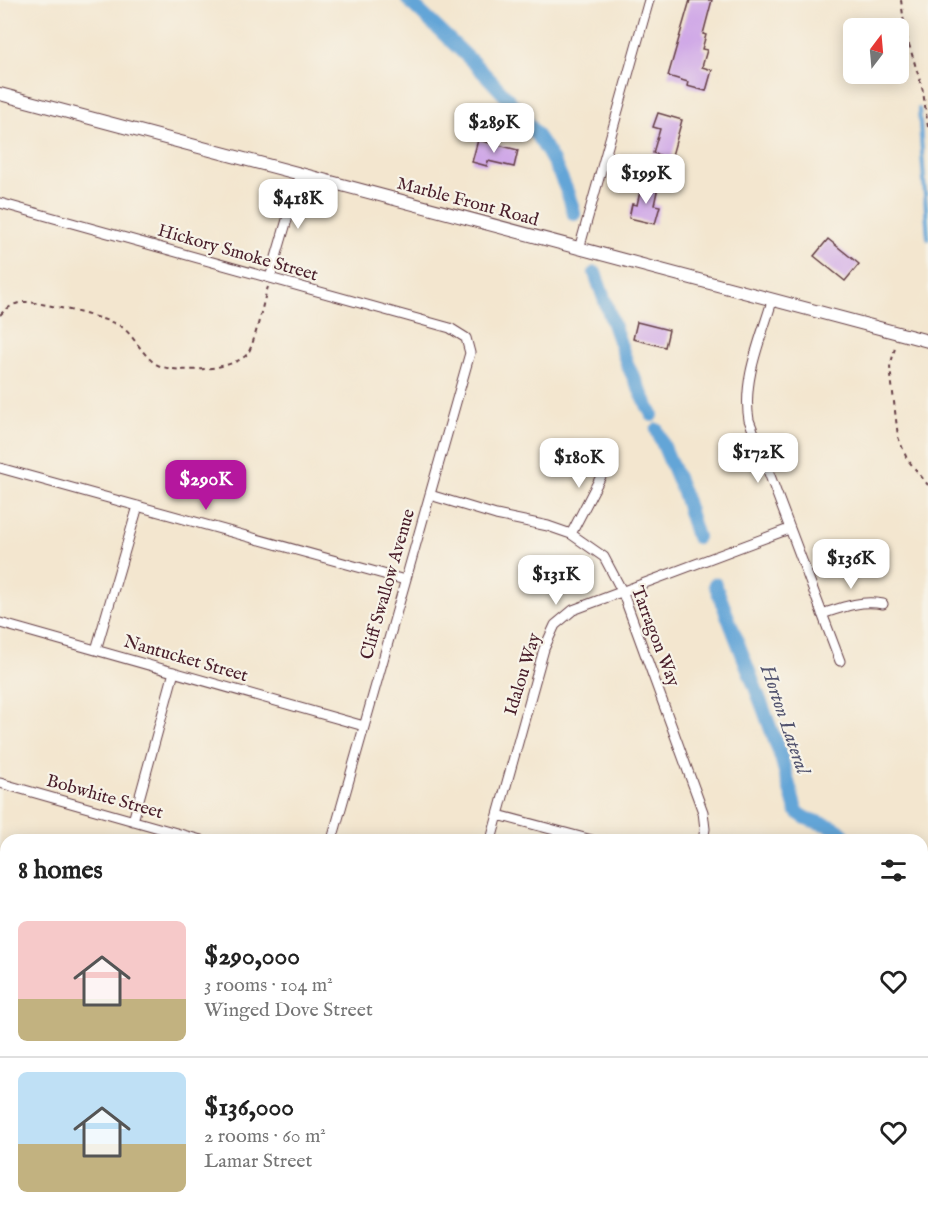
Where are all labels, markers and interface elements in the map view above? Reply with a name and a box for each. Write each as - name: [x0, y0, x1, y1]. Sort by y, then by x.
- north arrow: [843, 18, 909, 84]
- map controls: [843, 18, 909, 84]
- pin: $289K: [452, 103, 536, 154]
- text: $289K: [468, 110, 520, 135]
- pin: $199K: [604, 154, 688, 205]
- text: $199K: [621, 161, 671, 186]
- street label: Marble Front Road: [394, 172, 541, 233]
- pin: $418K: [256, 179, 340, 230]
- text: $418K: [273, 186, 323, 211]
- street label: Hickory Smoke Street: [155, 220, 320, 287]
- pin: $172K: [716, 433, 800, 484]
- pin: $180K: [537, 438, 621, 489]
- text: $172K: [732, 440, 784, 465]
- text: $180K: [554, 445, 604, 470]
- pin: $290K: [164, 460, 248, 511]
- text: $290K: [179, 467, 233, 492]
- street label: Cliff Swallow Avenue: [356, 506, 421, 662]
- pin: $136K: [809, 539, 893, 590]
- text: $136K: [827, 546, 875, 571]
- pin: $131K: [514, 555, 598, 606]
- text: $131K: [532, 562, 580, 587]
- street label: Tarragon Way: [625, 583, 684, 690]
- street label: Idalou Way: [500, 630, 547, 719]
- street label: Nantucket Street: [121, 631, 250, 688]
- water label: Horton Lateral: [754, 661, 816, 780]
- street label: Bobwhite Street: [44, 770, 166, 825]
- text: 8 homes: [18, 854, 103, 887]
- icon: filters: [877, 854, 910, 887]
- text: $290,000: [204, 940, 300, 973]
- icon: home: [66, 945, 138, 1017]
- icon: heart: [877, 965, 910, 998]
- text: 3 rooms · 104 m²: [204, 973, 333, 998]
- text: Winged Dove Street: [204, 998, 373, 1023]
- text: $136,000: [204, 1091, 294, 1124]
- icon: home: [66, 1096, 138, 1168]
- icon: heart: [877, 1116, 910, 1149]
- text: 2 rooms · 60 m²: [204, 1124, 326, 1149]
- text: Lamar Street: [204, 1149, 312, 1174]

